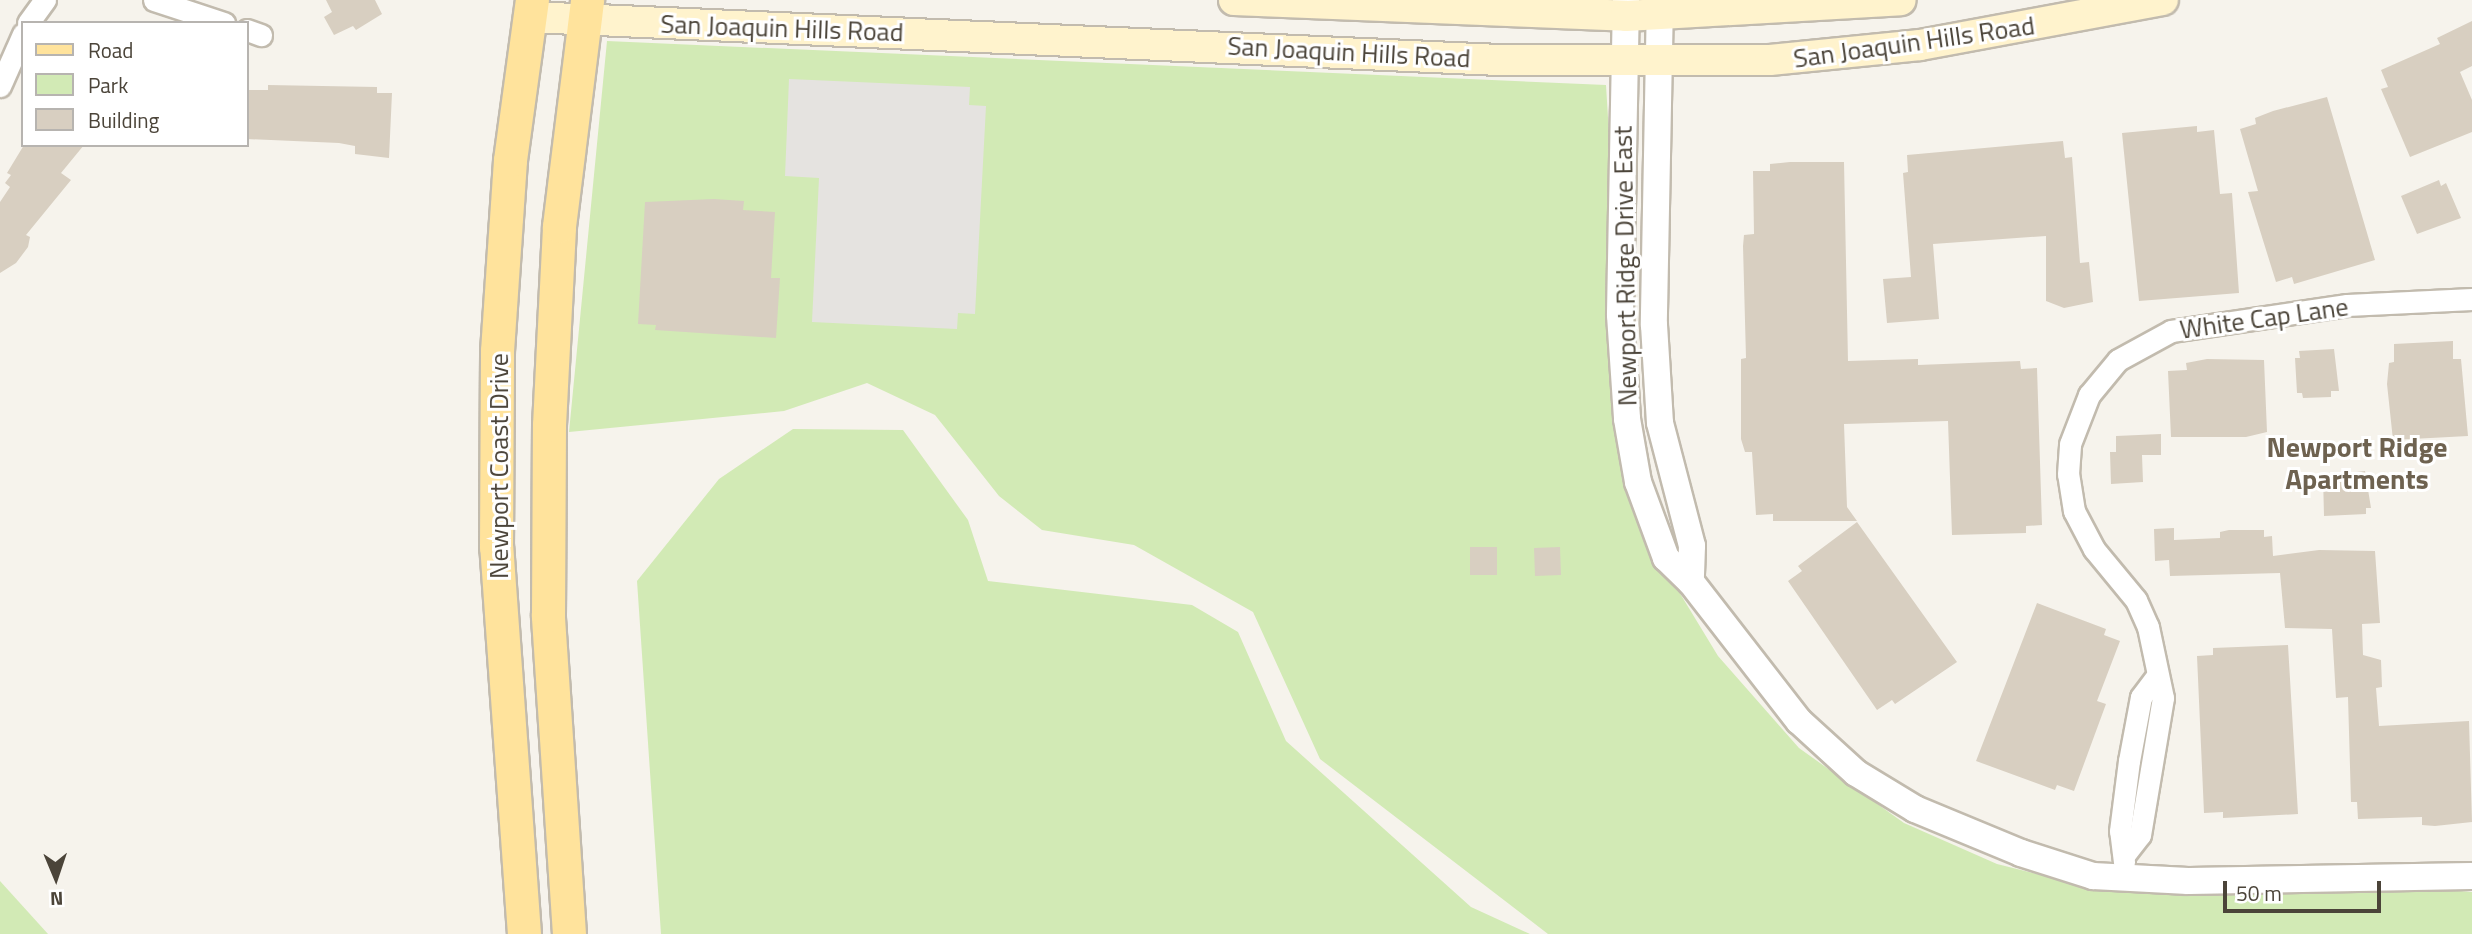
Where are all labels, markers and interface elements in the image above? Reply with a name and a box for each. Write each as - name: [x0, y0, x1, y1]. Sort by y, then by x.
- street label: San Joaquin Hills Road: [660, 8, 904, 48]
- street label: San Joaquin Hills Road: [1791, 10, 2037, 74]
- legend: [21, 21, 248, 147]
- street label: San Joaquin Hills Road: [1227, 30, 1471, 74]
- text: Road: [88, 34, 133, 66]
- text: Park: [88, 69, 128, 101]
- text: Building: [88, 104, 159, 136]
- street label: Newport Ridge Drive East: [1607, 126, 1643, 406]
- street label: White Cap Lane: [2178, 291, 2350, 345]
- street label: Newport Coast Drive: [483, 353, 515, 579]
- district label: Newport Ridge Apartments: [2266, 430, 2448, 496]
- north arrow: [21, 843, 91, 913]
- scale bar: [2227, 867, 2384, 911]
- text: 50 m: [2236, 877, 2282, 909]
- text: N: [50, 885, 64, 914]

